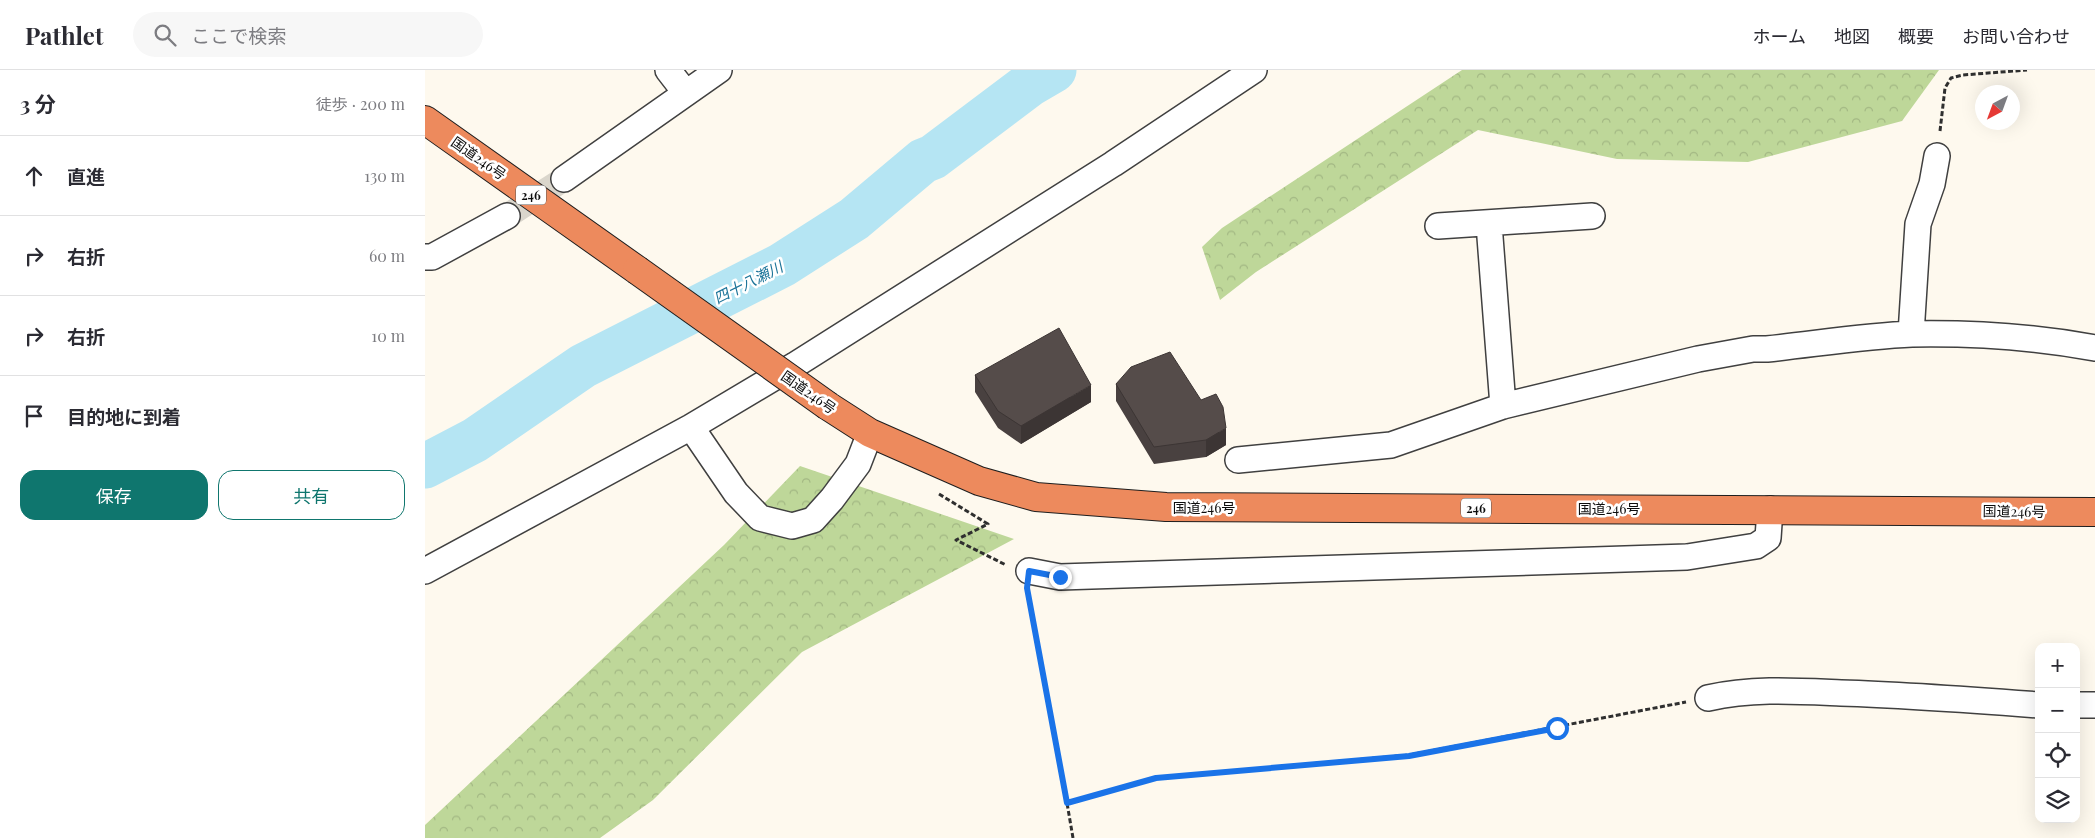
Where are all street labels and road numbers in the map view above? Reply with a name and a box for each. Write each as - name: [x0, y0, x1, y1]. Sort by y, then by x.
- street label: 国道246号: [448, 132, 510, 184]
- road number: 246: [516, 186, 546, 204]
- street label: 国道246号: [778, 366, 840, 418]
- street label: 国道246号: [1173, 498, 1235, 517]
- road number: 246: [1461, 498, 1491, 518]
- street label: 国道246号: [1578, 499, 1640, 518]
- street label: 国道246号: [1982, 501, 2046, 521]

